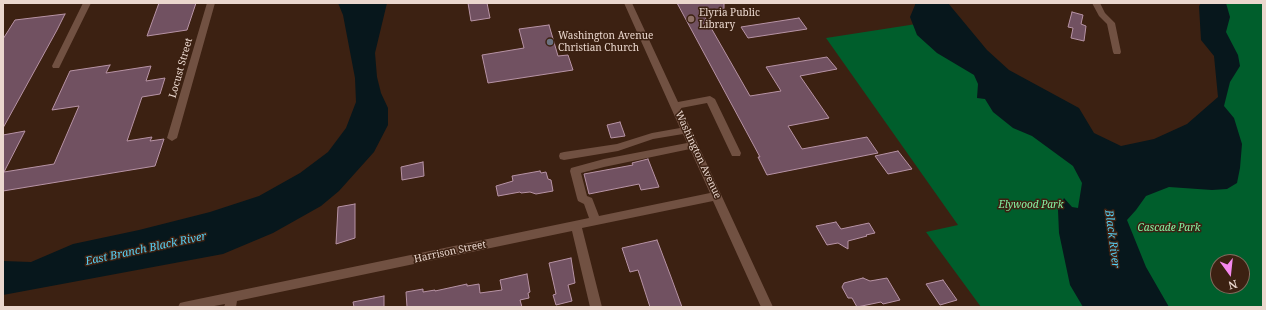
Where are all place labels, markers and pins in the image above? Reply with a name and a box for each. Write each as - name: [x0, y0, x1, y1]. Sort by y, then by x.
- place label: Elyria Public Library: [699, 7, 760, 30]
- marker: Elyria Public Library: [686, 14, 696, 24]
- place label: Washington Avenue Christian Church: [558, 30, 653, 54]
- marker: Washington Avenue Christian Church: [545, 37, 555, 47]

